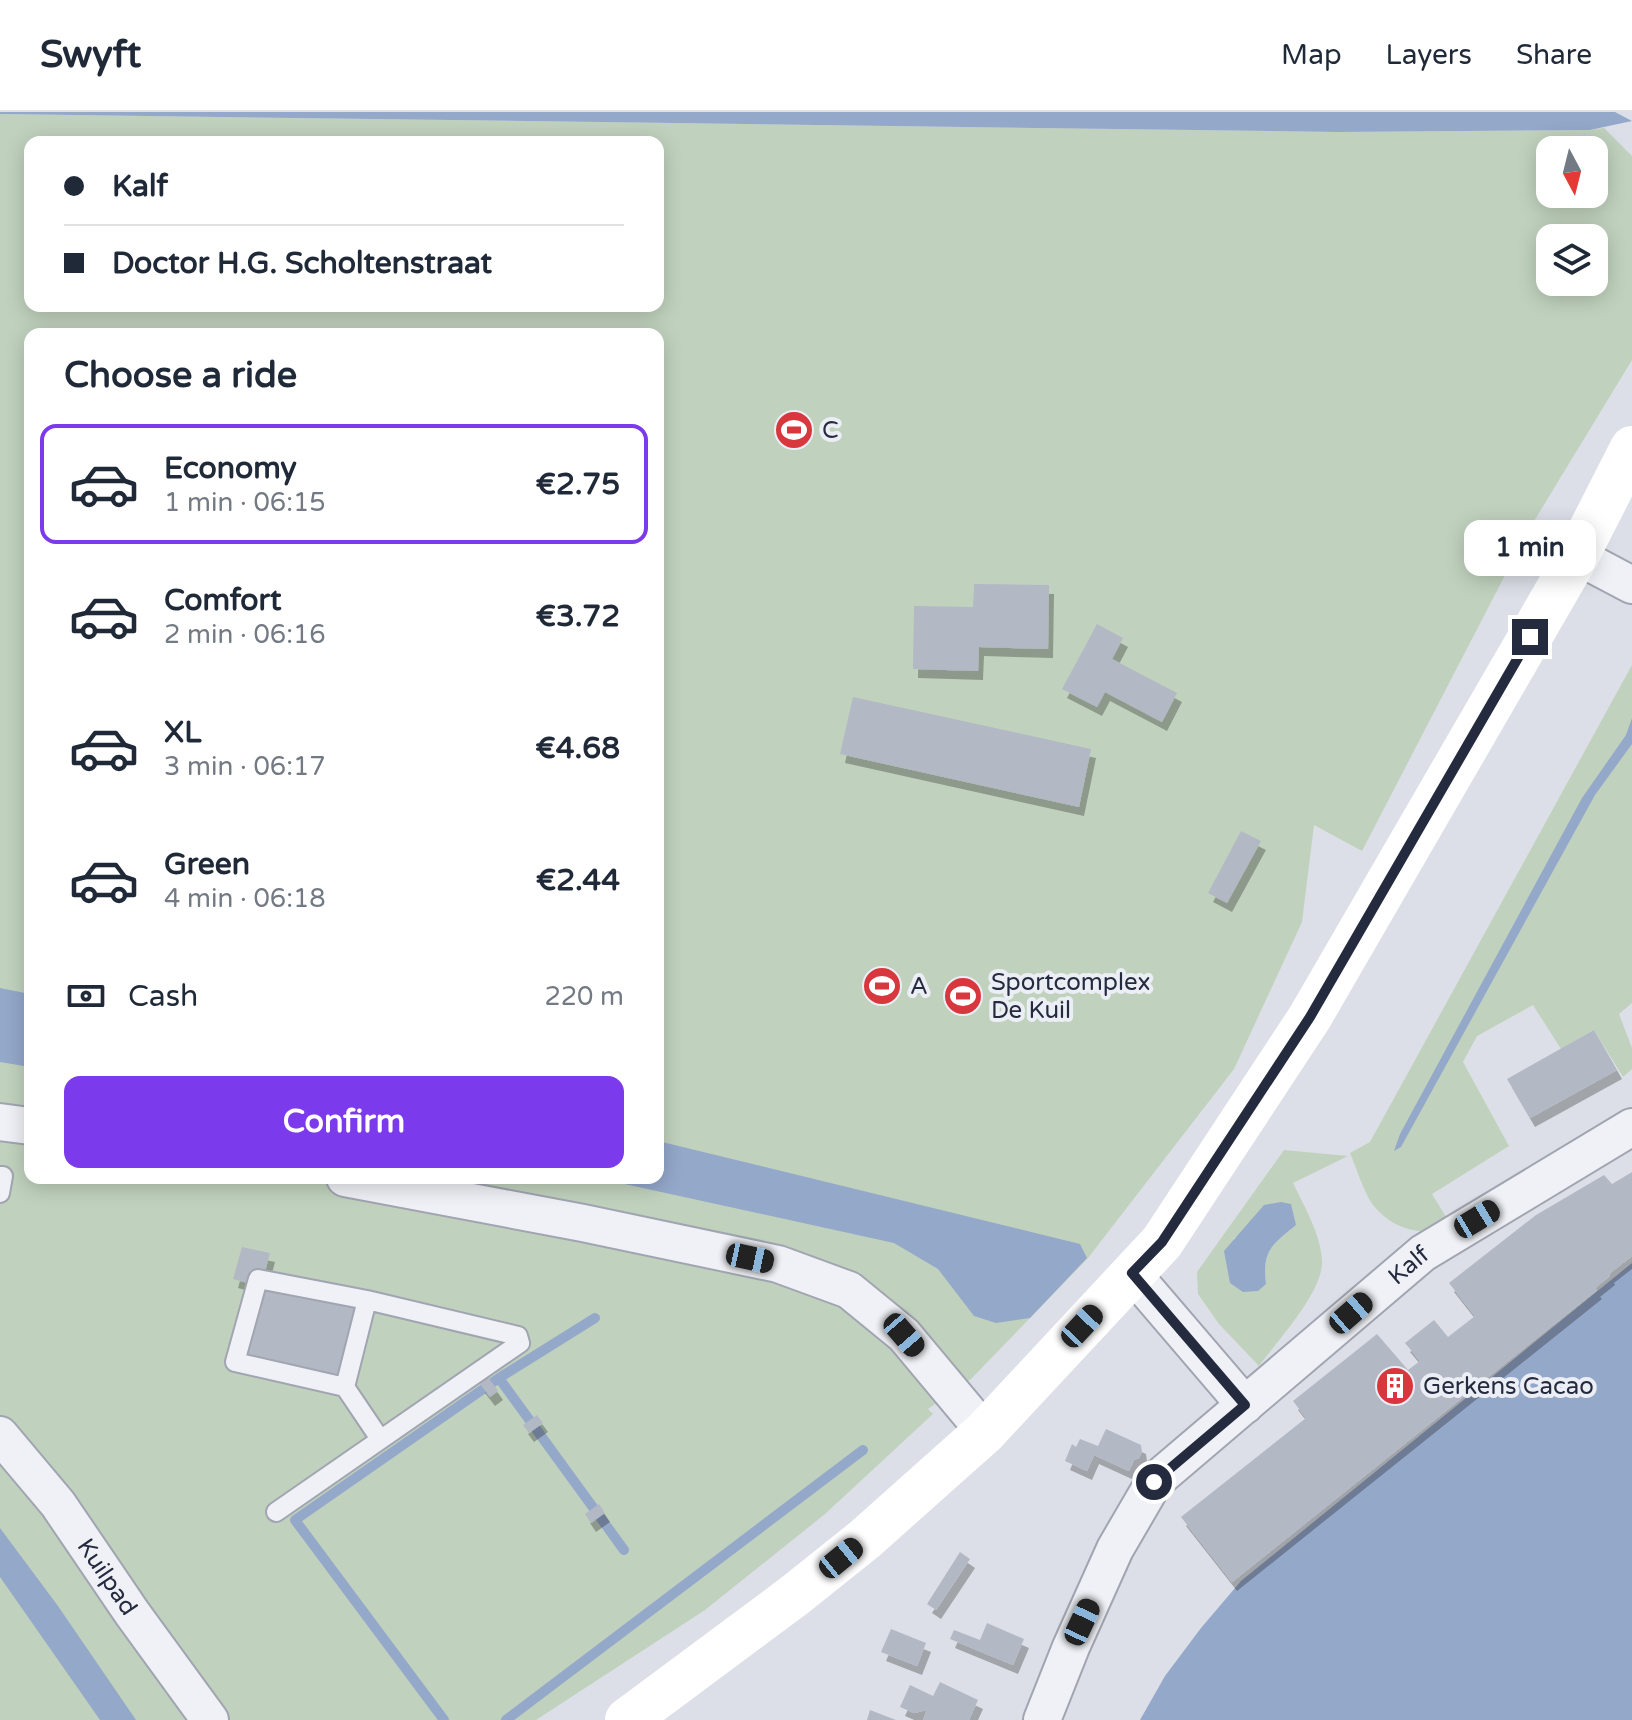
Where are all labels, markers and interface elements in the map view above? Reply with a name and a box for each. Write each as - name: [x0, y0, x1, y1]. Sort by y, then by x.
- text: Swyft: [40, 32, 141, 78]
- text: Map: [1281, 38, 1342, 72]
- text: Layers: [1386, 38, 1472, 72]
- text: Share: [1516, 38, 1592, 72]
- north arrow: [1536, 136, 1608, 208]
- map controls: [1536, 136, 1608, 296]
- text: Kalf: [112, 168, 168, 205]
- button: layers: [1536, 224, 1608, 296]
- text: Doctor H.G. Scholtenstraat: [112, 245, 492, 282]
- text: Choose a ride: [64, 354, 297, 397]
- sports icon: C: [773, 409, 815, 451]
- place label: C: [822, 416, 839, 445]
- icon: car: [68, 448, 140, 520]
- text: Economy: [164, 450, 297, 487]
- text: €2.75: [536, 466, 620, 503]
- text: 1 min · 06:15: [164, 487, 326, 518]
- callout: 1 min: [1464, 521, 1596, 577]
- text: 1 min: [1495, 532, 1565, 563]
- icon: car: [68, 580, 140, 652]
- text: Comfort: [164, 582, 282, 619]
- text: €3.72: [536, 598, 620, 635]
- text: 2 min · 06:16: [164, 619, 326, 650]
- route end: [1512, 619, 1548, 655]
- icon: car: [68, 712, 140, 784]
- text: XL: [164, 714, 201, 751]
- text: €4.68: [535, 730, 620, 767]
- text: 3 min · 06:17: [164, 751, 326, 782]
- icon: car: [68, 844, 140, 916]
- text: Green: [164, 846, 250, 883]
- text: €2.44: [536, 862, 620, 899]
- text: 4 min · 06:18: [164, 883, 326, 914]
- sports icon: A: [861, 965, 903, 1007]
- place label: Sportcomplex De Kuil: [991, 968, 1150, 1025]
- place label: A: [910, 972, 928, 1001]
- icon: cash: [64, 974, 108, 1018]
- sports icon: Sportcomplex De Kuil: [942, 975, 984, 1017]
- text: Cash: [128, 978, 198, 1015]
- text: 220 m: [544, 981, 624, 1012]
- button: Confirm: [64, 1076, 624, 1168]
- car: [1450, 1196, 1504, 1242]
- street label: Kalf: [1383, 1239, 1436, 1291]
- car: [724, 1241, 776, 1275]
- car: [1325, 1288, 1377, 1338]
- car: [1057, 1300, 1107, 1352]
- car: [879, 1309, 929, 1361]
- building icon: Gerkens Cacao: [1374, 1365, 1416, 1407]
- place label: Gerkens Cacao: [1423, 1372, 1594, 1401]
- route start: [1136, 1464, 1172, 1500]
- street label: Kuilpad: [71, 1533, 143, 1621]
- car: [815, 1534, 867, 1582]
- car: [1061, 1595, 1103, 1649]

